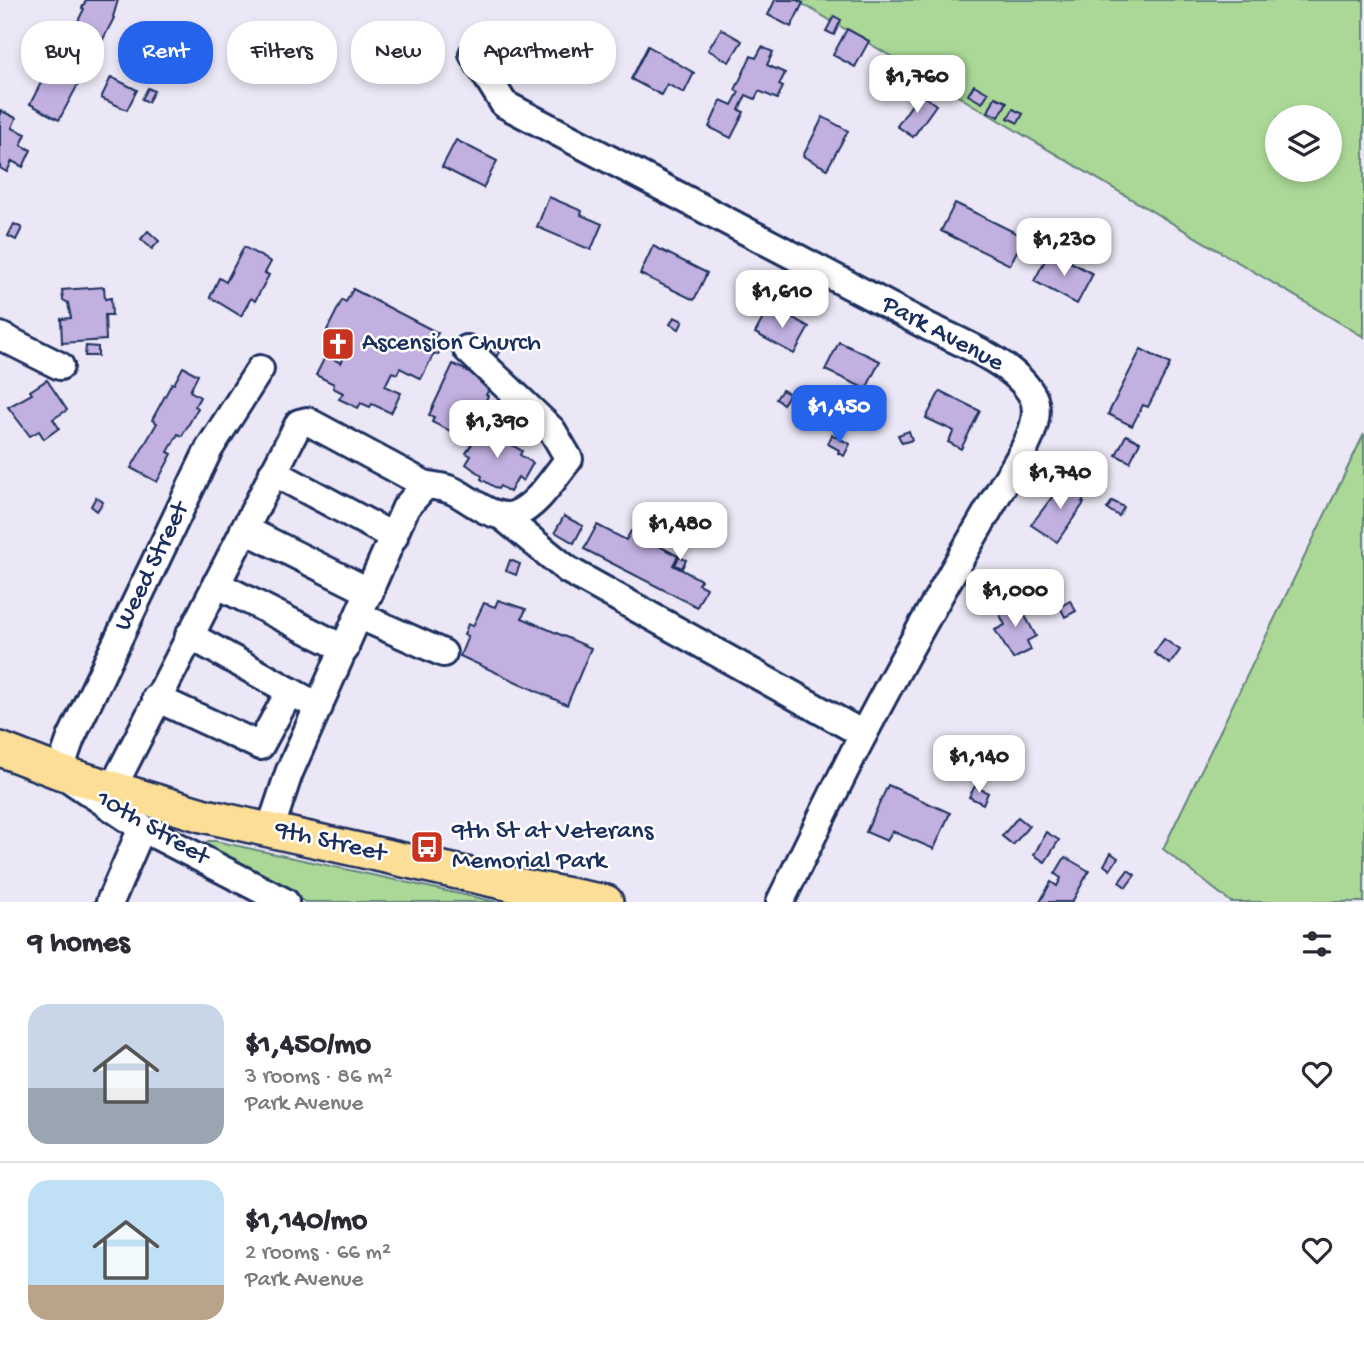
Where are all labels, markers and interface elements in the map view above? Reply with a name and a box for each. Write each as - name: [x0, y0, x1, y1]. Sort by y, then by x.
- chip: Buy: [21, 21, 104, 84]
- chip: Rent: [118, 21, 213, 84]
- chip: Filters: [227, 21, 337, 84]
- chip: New: [351, 21, 445, 84]
- chip: Apartment: [459, 21, 616, 84]
- pin: $1,760: [860, 55, 974, 115]
- text: $1,760: [885, 64, 949, 91]
- map controls: [1265, 105, 1342, 182]
- button: layers: [1265, 105, 1342, 182]
- pin: $1,230: [1007, 218, 1121, 278]
- text: $1,230: [1032, 227, 1096, 254]
- pin: $1,610: [725, 270, 839, 330]
- text: $1,610: [752, 279, 812, 306]
- street label: Park Avenue: [875, 289, 1009, 380]
- church icon: Ascension Church: [319, 325, 357, 363]
- place label: Ascension Church: [362, 329, 541, 360]
- pin: $1,450: [782, 386, 896, 445]
- text: $1,450: [808, 394, 870, 421]
- pin: $1,390: [440, 400, 554, 460]
- text: $1,390: [465, 409, 529, 436]
- pin: $1,740: [1003, 452, 1117, 511]
- text: $1,740: [1029, 460, 1091, 487]
- street label: Weed Street: [108, 495, 199, 637]
- pin: $1,480: [623, 503, 737, 562]
- text: $1,480: [648, 511, 712, 538]
- pin: $1,000: [958, 570, 1072, 629]
- text: $1,000: [982, 578, 1048, 605]
- pin: $1,140: [922, 736, 1036, 795]
- text: $1,140: [949, 744, 1009, 771]
- street label: 10th Street: [89, 784, 216, 875]
- street label: 9th Street: [270, 815, 391, 871]
- place label: 9th St at Veterans Memorial Park: [451, 817, 655, 878]
- bus stop icon: 9th St at Veterans Memorial Park: [408, 828, 446, 866]
- icon: filters: [1298, 925, 1336, 963]
- text: 9 homes: [28, 927, 130, 962]
- text: $1,450/mo: [245, 1029, 371, 1064]
- icon: home: [84, 1032, 168, 1116]
- icon: heart: [1298, 1055, 1336, 1093]
- text: 3 rooms · 86 m²: [245, 1064, 392, 1091]
- text: Park Avenue: [245, 1091, 363, 1118]
- text: $1,140/mo: [245, 1205, 367, 1240]
- icon: home: [84, 1208, 168, 1292]
- icon: heart: [1298, 1231, 1336, 1269]
- text: 2 rooms · 66 m²: [245, 1240, 391, 1267]
- text: Park Avenue: [245, 1267, 363, 1294]

